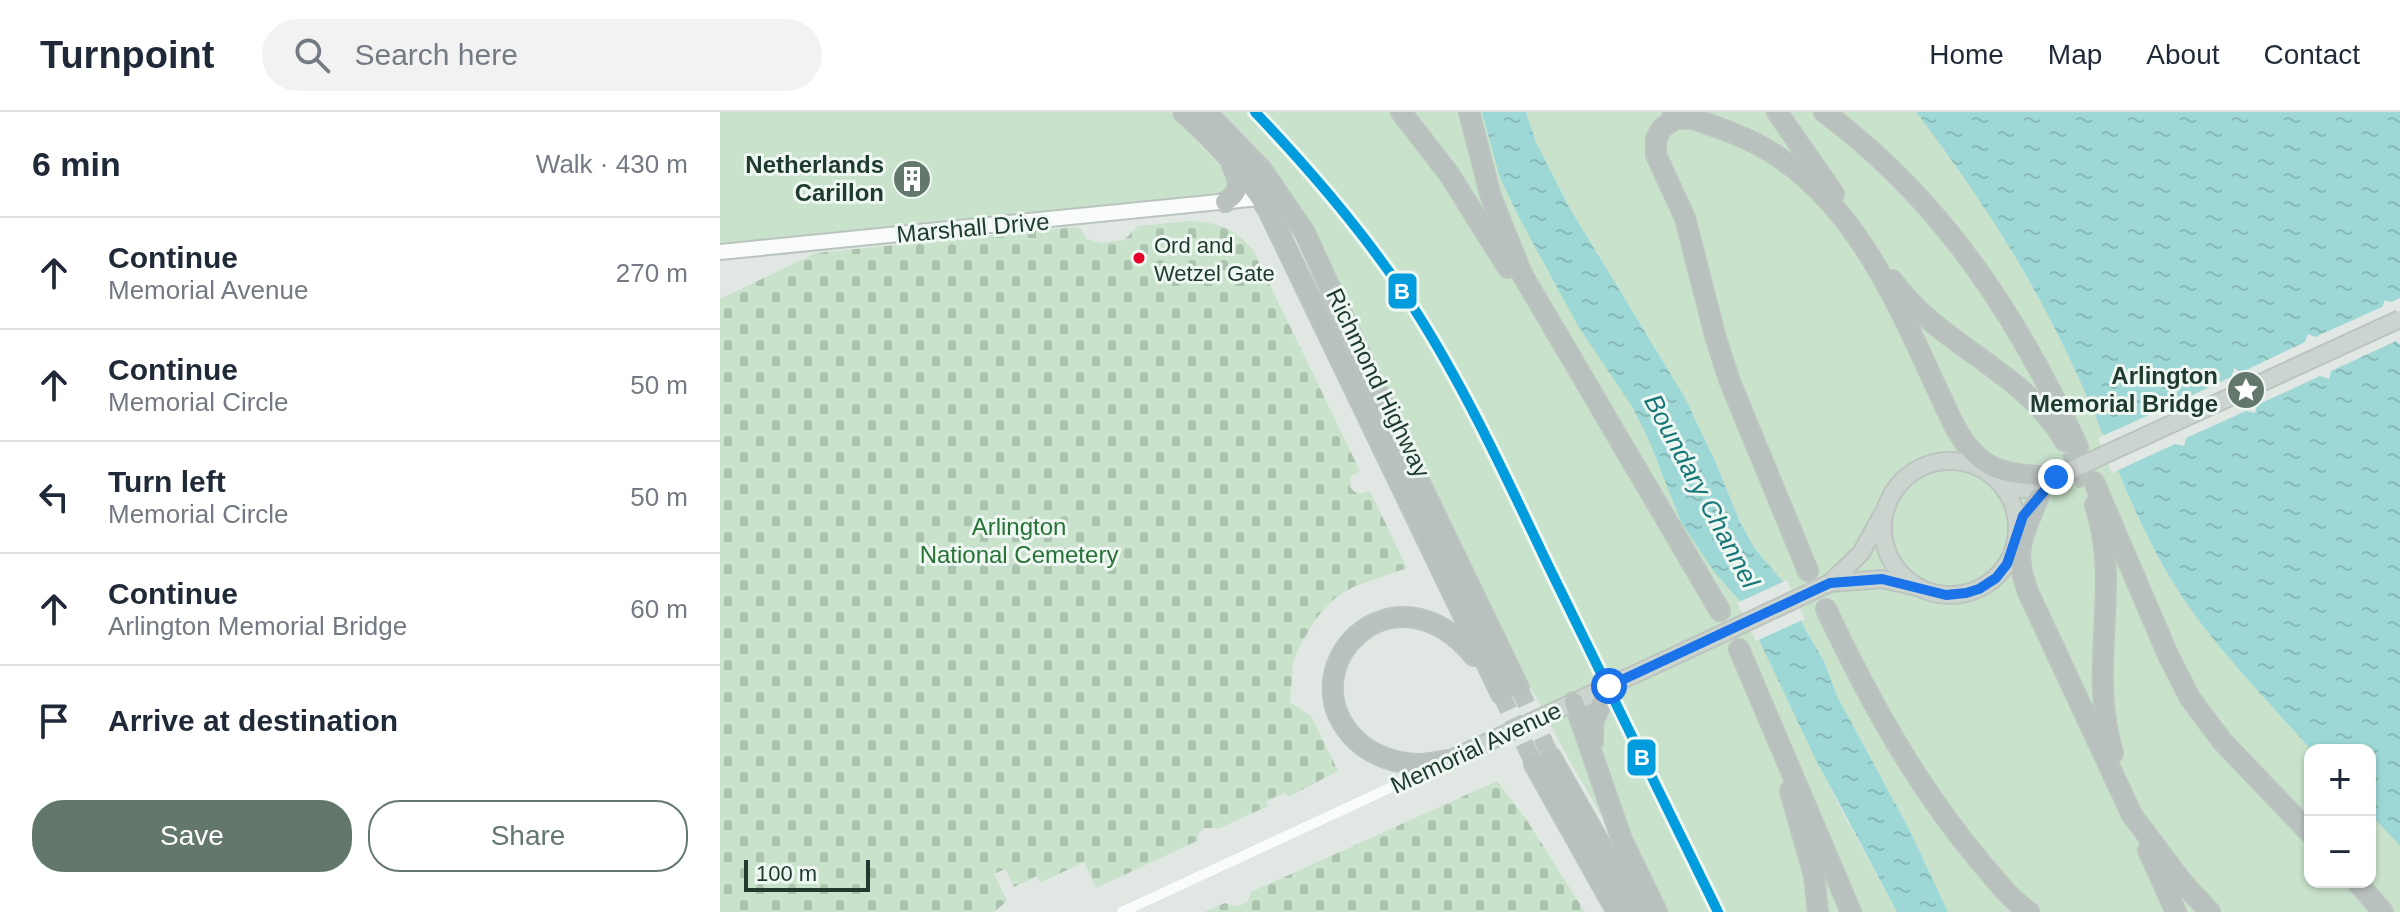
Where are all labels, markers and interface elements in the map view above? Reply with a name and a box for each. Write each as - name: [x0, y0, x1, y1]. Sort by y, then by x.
- search box: [262, 19, 822, 91]
- icon: search: [290, 33, 334, 77]
- text: Turnpoint: [40, 34, 214, 76]
- text: Search here: [354, 38, 518, 71]
- text: Home: [1929, 39, 2004, 70]
- text: Map: [2048, 39, 2102, 70]
- text: About: [2146, 39, 2220, 70]
- text: Contact: [2264, 39, 2360, 70]
- text: 6 min: [32, 145, 121, 183]
- text: Walk · 430 m: [536, 149, 688, 179]
- place label: Netherlands Carillon: [745, 151, 884, 206]
- building icon: Netherlands Carillon: [891, 158, 933, 200]
- street label: Marshall Drive: [895, 207, 1051, 248]
- place label: Ord and Wetzel Gate: [1154, 233, 1275, 286]
- text: Continue: [108, 241, 238, 274]
- marker: Ord and Wetzel Gate: [1131, 250, 1147, 266]
- icon: ahead: [32, 251, 76, 295]
- text: 270 m: [616, 258, 688, 288]
- line badge: B: [1387, 272, 1418, 310]
- text: Memorial Avenue: [108, 275, 308, 305]
- text: B: [1394, 279, 1410, 304]
- street label: Richmond Highway: [1321, 284, 1436, 482]
- text: Continue: [108, 353, 238, 386]
- place label: Arlington Memorial Bridge: [2030, 362, 2218, 417]
- icon: ahead: [32, 363, 76, 407]
- place icon: Arlington Memorial Bridge: [2225, 369, 2267, 411]
- text: 50 m: [630, 370, 688, 400]
- text: Memorial Circle: [108, 387, 289, 417]
- water label: Boundary Channel: [1638, 389, 1766, 594]
- route end: [2038, 459, 2074, 495]
- text: Turn left: [108, 465, 226, 498]
- icon: left: [32, 475, 76, 519]
- text: 50 m: [630, 482, 688, 512]
- text: Memorial Circle: [108, 499, 289, 529]
- park label: Arlington National Cemetery: [920, 513, 1118, 568]
- text: Continue: [108, 577, 238, 610]
- icon: ahead: [32, 587, 76, 631]
- text: 60 m: [630, 594, 688, 624]
- text: Arlington Memorial Bridge: [108, 611, 407, 641]
- route start: [1591, 668, 1627, 704]
- street label: Memorial Avenue: [1386, 696, 1565, 799]
- icon: arrive: [32, 699, 76, 743]
- text: Arrive at destination: [108, 704, 398, 737]
- line badge: B: [1626, 738, 1657, 777]
- map controls: [2304, 744, 2376, 888]
- button: +: [2304, 744, 2376, 816]
- text: B: [1634, 745, 1650, 770]
- button: Save: [32, 800, 352, 872]
- button: Share: [368, 800, 688, 872]
- button: −: [2304, 816, 2376, 888]
- scale bar: [744, 856, 870, 892]
- text: 100 m: [756, 861, 817, 886]

